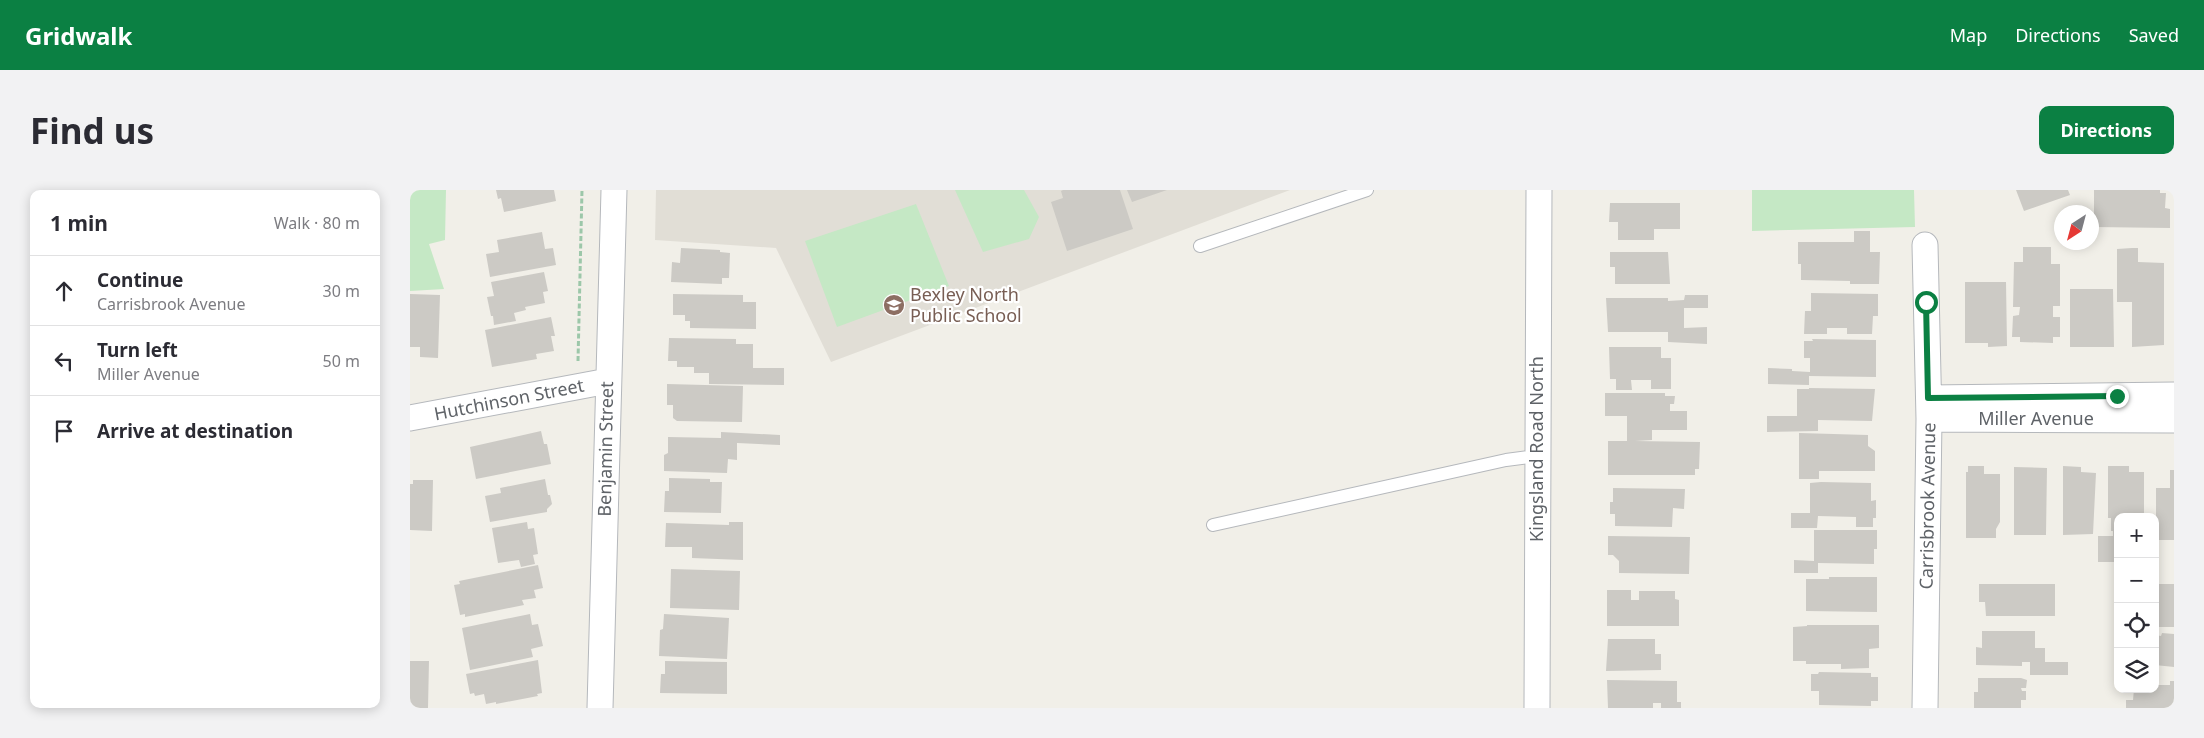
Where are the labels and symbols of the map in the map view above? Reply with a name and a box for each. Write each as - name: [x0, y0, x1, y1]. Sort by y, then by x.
- north arrow: [2054, 205, 2099, 250]
- place label: Bexley North Public School: [910, 282, 1022, 327]
- route start: [1915, 291, 1938, 314]
- school or university icon: Bexley North Public School: [882, 293, 906, 317]
- street label: Kingsland Road North: [1524, 356, 1548, 542]
- street label: Hutchinson Street: [432, 373, 586, 425]
- street label: Benjamin Street: [592, 381, 618, 517]
- route end: [2106, 385, 2129, 408]
- street label: Miller Avenue: [1978, 406, 2094, 430]
- street label: Carrisbrook Avenue: [1914, 422, 1940, 590]

